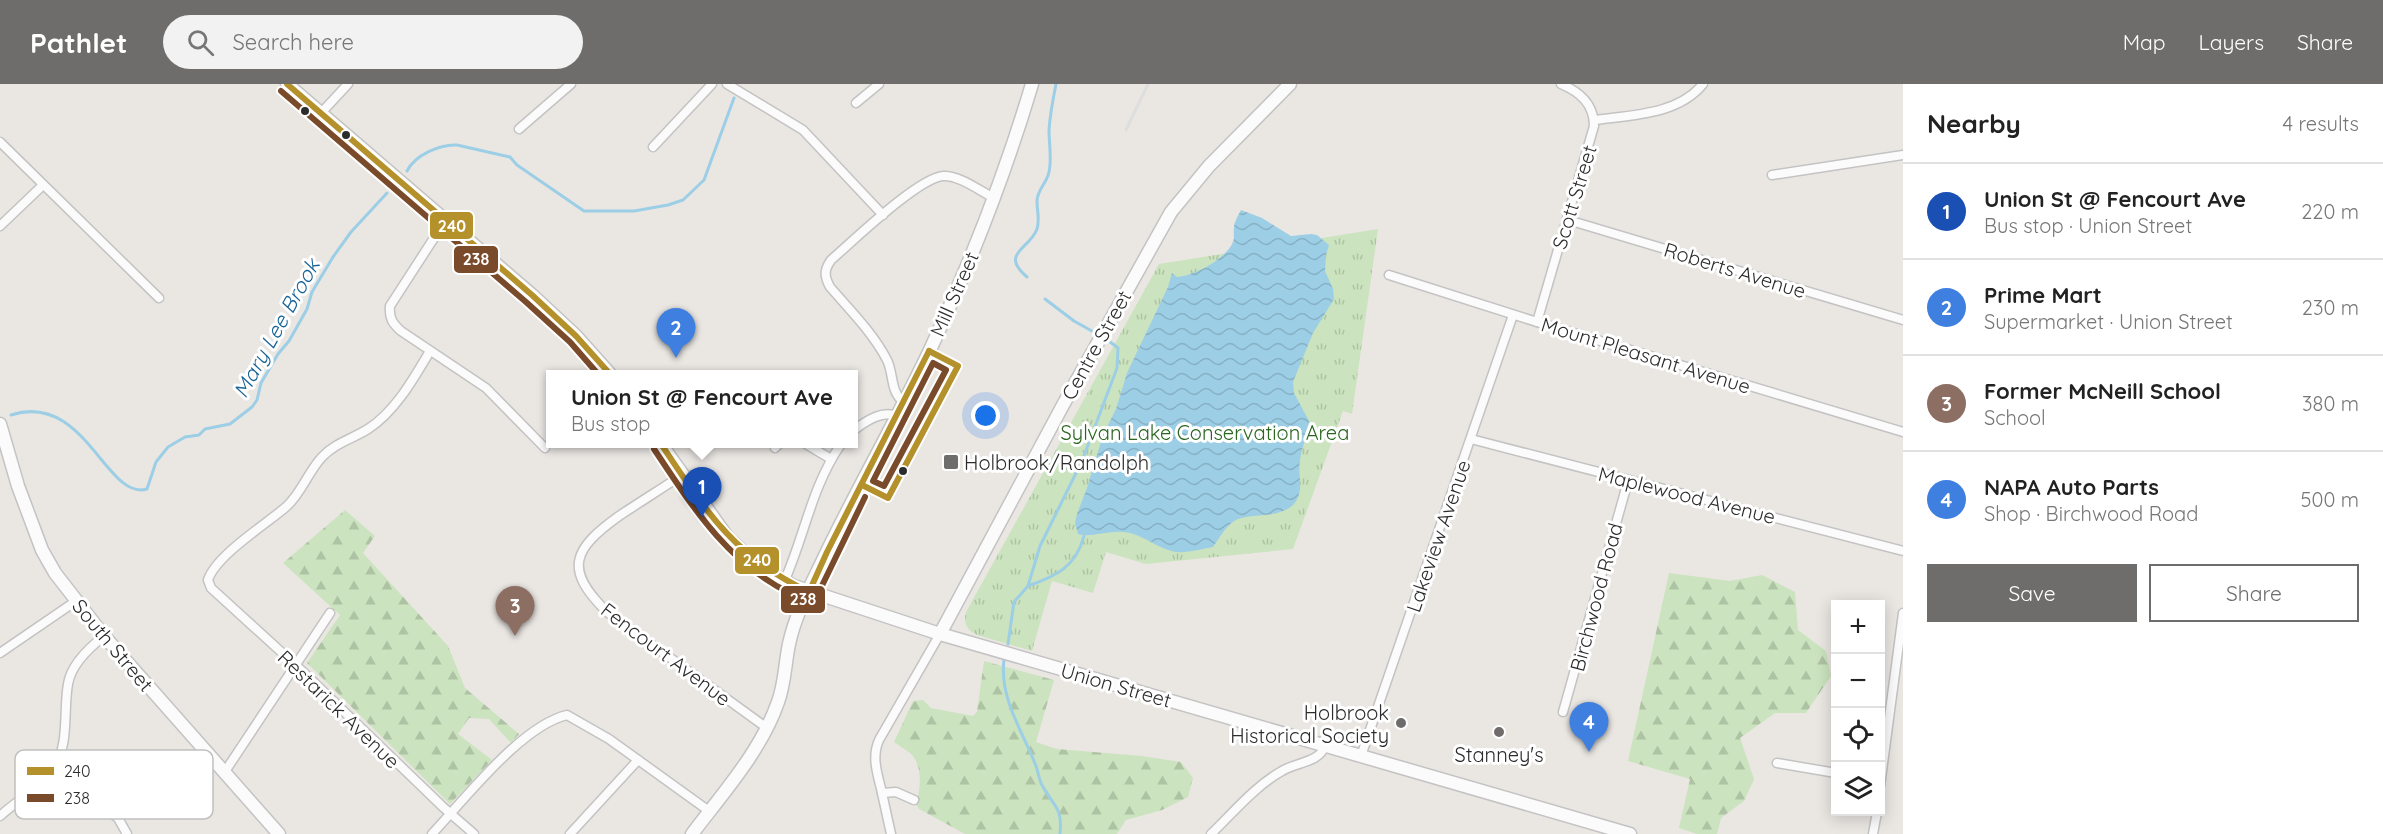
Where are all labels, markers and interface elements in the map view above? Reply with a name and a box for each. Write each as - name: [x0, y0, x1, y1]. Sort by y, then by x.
- search box: [163, 15, 583, 69]
- text: Pathlet: [30, 25, 127, 60]
- icon: search: [184, 26, 217, 59]
- text: Search here: [232, 28, 354, 56]
- text: Map: [2123, 29, 2166, 55]
- text: Layers: [2199, 29, 2264, 55]
- text: Share: [2297, 29, 2353, 55]
- unlabelled marker: [299, 105, 311, 117]
- text: Nearby: [1927, 107, 2021, 140]
- text: 4 results: [2283, 111, 2359, 136]
- unlabelled marker: [340, 129, 352, 141]
- street label: Scott Street: [1546, 142, 1602, 252]
- text: Union St @ Fencourt Ave: [1984, 185, 2246, 213]
- text: 1: [1943, 199, 1950, 224]
- text: 220 m: [2301, 199, 2359, 224]
- line badge: 240: [429, 211, 474, 240]
- text: Bus stop · Union Street: [1984, 213, 2192, 238]
- text: 240: [438, 216, 466, 236]
- street label: Roberts Avenue: [1661, 237, 1809, 303]
- line badge: 238: [453, 245, 499, 274]
- street label: Mill Street: [924, 248, 984, 340]
- text: 238: [463, 249, 489, 269]
- water label: Mary Lee Brook: [227, 253, 326, 402]
- text: Prime Mart: [1984, 281, 2102, 309]
- street label: Centre Street: [1056, 286, 1136, 404]
- text: 2: [1941, 295, 1952, 320]
- text: 230 m: [2302, 295, 2359, 320]
- pin: 2: [656, 308, 696, 358]
- text: Supermarket · Union Street: [1984, 309, 2233, 334]
- street label: Mount Pleasant Avenue: [1538, 311, 1754, 399]
- popup: [546, 370, 858, 448]
- text: Former McNeill School: [1984, 377, 2221, 405]
- text: Union St @ Fencourt Ave: [571, 383, 833, 411]
- text: 3: [1941, 391, 1952, 416]
- text: 380 m: [2302, 391, 2359, 416]
- your location: [971, 401, 1000, 430]
- text: School: [1984, 405, 2046, 430]
- text: Bus stop: [571, 411, 650, 436]
- park label: Sylvan Lake Conservation Area: [1061, 420, 1349, 445]
- place label: Holbrook/Randolph: [964, 450, 1149, 475]
- marker: Holbrook/Randolph: [942, 453, 960, 471]
- street label: Lakeview Avenue: [1400, 457, 1476, 615]
- street label: Maplewood Avenue: [1596, 461, 1778, 529]
- unlabelled marker: [897, 465, 909, 477]
- pin: 1: [682, 468, 722, 517]
- text: NAPA Auto Parts: [1984, 473, 2159, 501]
- text: 4: [1941, 487, 1952, 512]
- text: 500 m: [2301, 487, 2359, 512]
- text: Shop · Birchwood Road: [1984, 501, 2198, 526]
- street label: Birchwood Road: [1564, 520, 1628, 674]
- line badge: 240: [734, 546, 780, 575]
- text: 240: [743, 550, 771, 570]
- button: Save: [1927, 564, 2137, 622]
- button: Share: [2149, 564, 2359, 622]
- line badge: 238: [780, 585, 826, 614]
- pin: 3: [496, 586, 534, 636]
- text: 238: [790, 589, 816, 609]
- street label: South Street: [67, 594, 159, 696]
- street label: Fencourt Avenue: [596, 597, 736, 711]
- map controls: [1831, 600, 1885, 816]
- button: +: [1831, 600, 1885, 654]
- street label: Restarick Avenue: [273, 645, 405, 773]
- button: −: [1831, 654, 1885, 708]
- street label: Union Street: [1058, 657, 1174, 713]
- place label: Holbrook Historical Society: [1230, 700, 1389, 748]
- pin: 4: [1570, 702, 1608, 752]
- button: locate: [1831, 708, 1885, 762]
- marker: Holbrook Historical Society: [1394, 716, 1408, 730]
- marker: Stanney's: [1492, 725, 1506, 739]
- place label: Stanney's: [1454, 742, 1544, 767]
- legend: [15, 750, 213, 819]
- text: 240: [64, 761, 91, 781]
- button: layers: [1831, 762, 1885, 816]
- text: 238: [64, 788, 90, 808]

